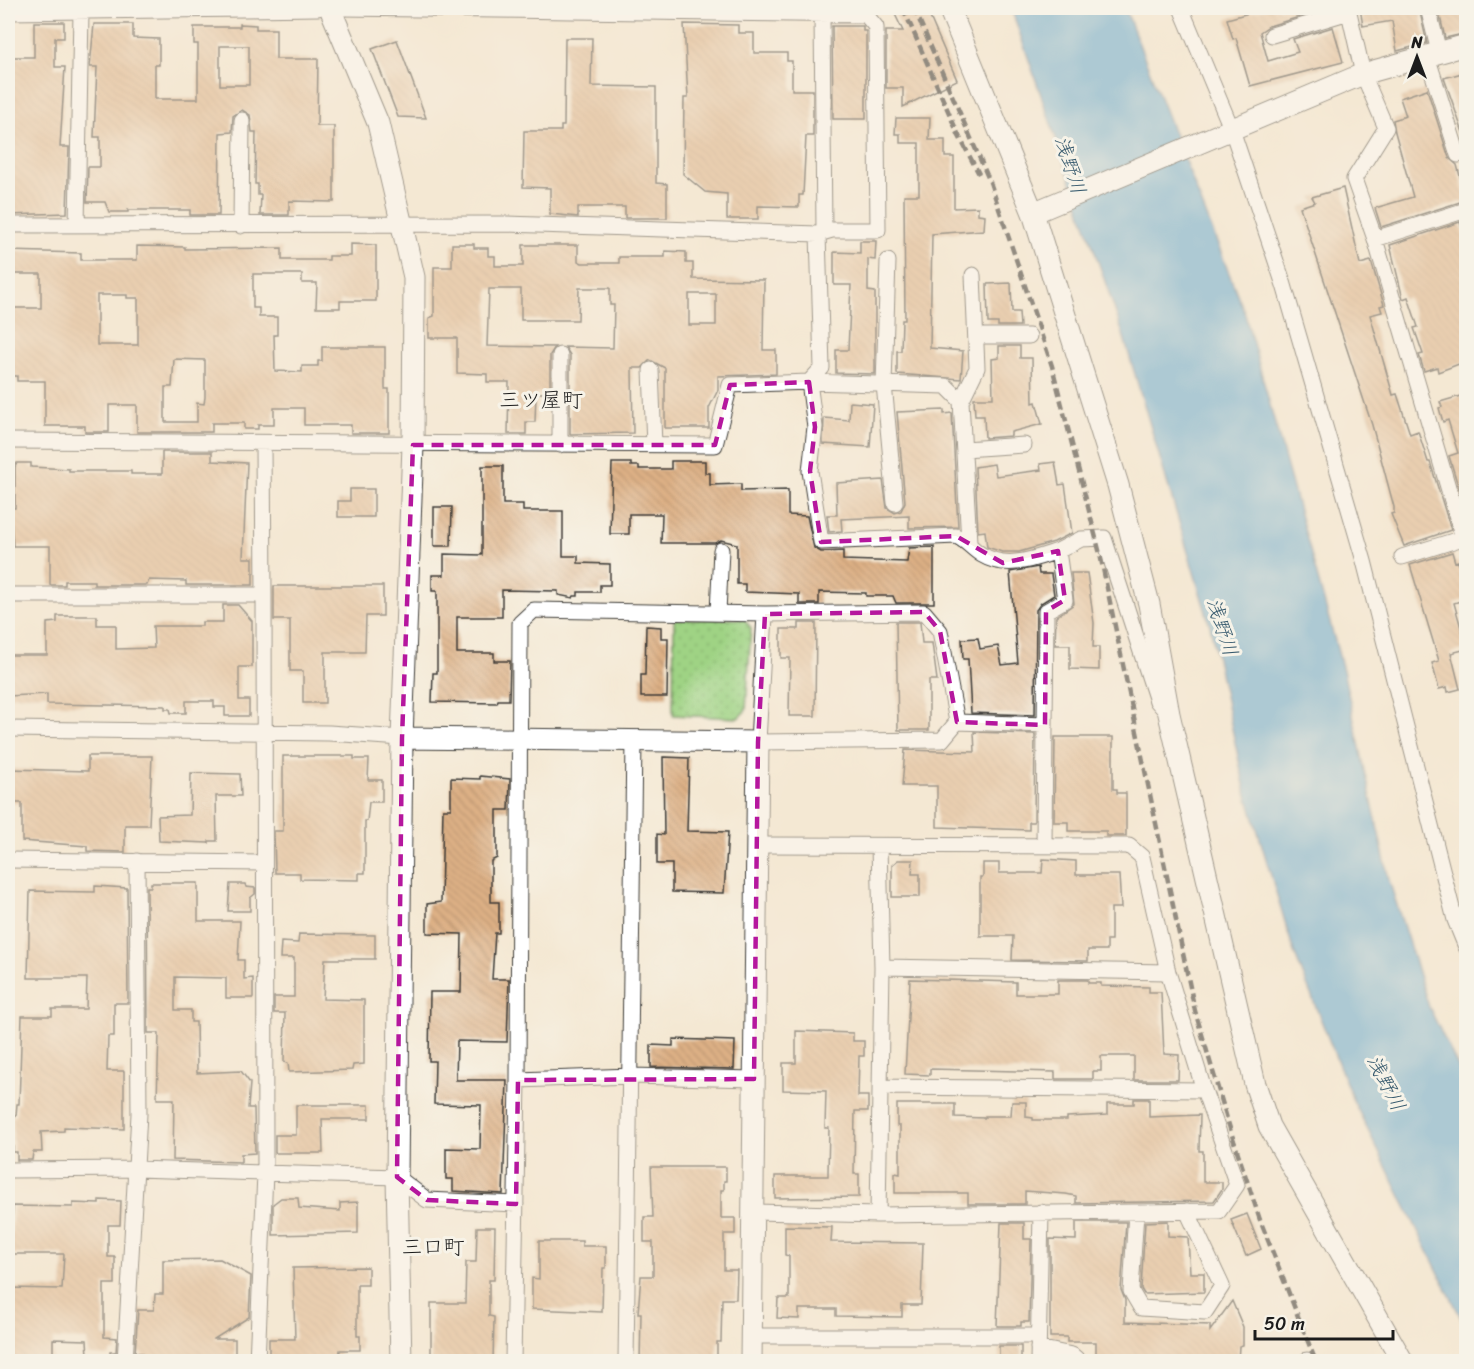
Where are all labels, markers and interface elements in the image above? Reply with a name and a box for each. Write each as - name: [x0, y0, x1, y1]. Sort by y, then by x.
- north arrow: [1387, 27, 1447, 87]
- text: N: [1410, 28, 1423, 57]
- water label: 浅野川: [1044, 131, 1096, 199]
- district label: 三ツ屋町: [499, 381, 583, 419]
- water label: 浅野川: [1196, 593, 1248, 661]
- water label: 浅野川: [1357, 1048, 1415, 1118]
- district label: 三口町: [402, 1228, 465, 1266]
- scale bar: [1255, 1303, 1393, 1341]
- text: 50 m: [1264, 1308, 1305, 1340]

